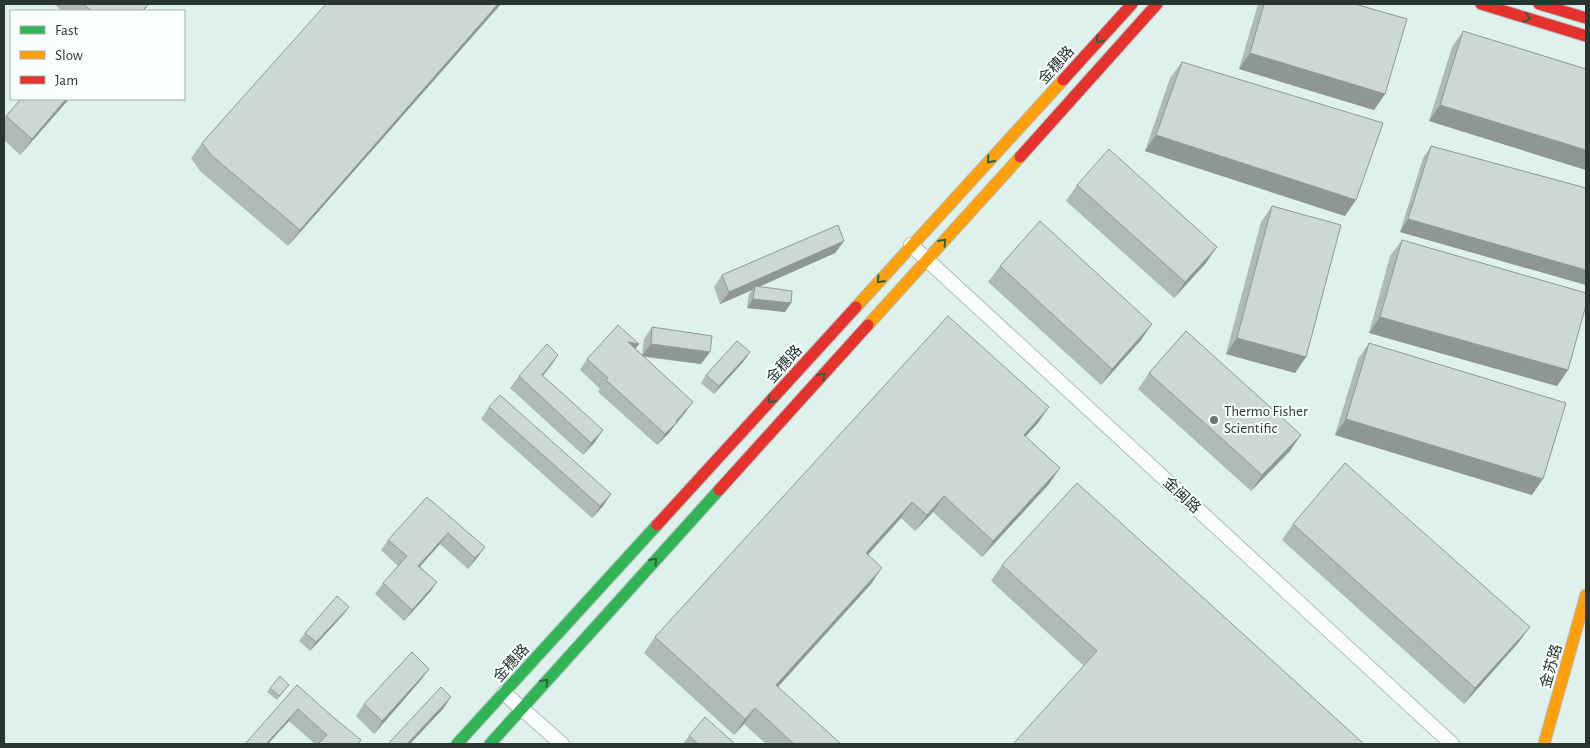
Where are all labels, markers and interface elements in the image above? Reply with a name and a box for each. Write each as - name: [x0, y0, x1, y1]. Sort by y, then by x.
- legend: [10, 10, 185, 100]
- one-way arrow: [1523, 13, 1531, 23]
- text: Fast: [55, 23, 79, 38]
- one-way arrow: [1096, 34, 1105, 43]
- street label: 金穗路: [1035, 43, 1077, 87]
- text: Slow: [55, 48, 83, 63]
- text: Jam: [55, 73, 78, 88]
- one-way arrow: [987, 154, 996, 163]
- one-way arrow: [937, 239, 946, 248]
- one-way arrow: [877, 274, 886, 283]
- street label: 金穗路: [763, 342, 805, 386]
- one-way arrow: [816, 372, 825, 381]
- one-way arrow: [768, 395, 777, 404]
- place label: Thermo Fisher Scientific: [1224, 404, 1308, 436]
- marker: Thermo Fisher Scientific: [1208, 414, 1220, 426]
- street label: 金闽路: [1160, 474, 1204, 516]
- one-way arrow: [648, 558, 657, 567]
- street label: 金穗路: [490, 641, 532, 685]
- street label: 金苏路: [1537, 642, 1565, 690]
- one-way arrow: [539, 678, 548, 687]

